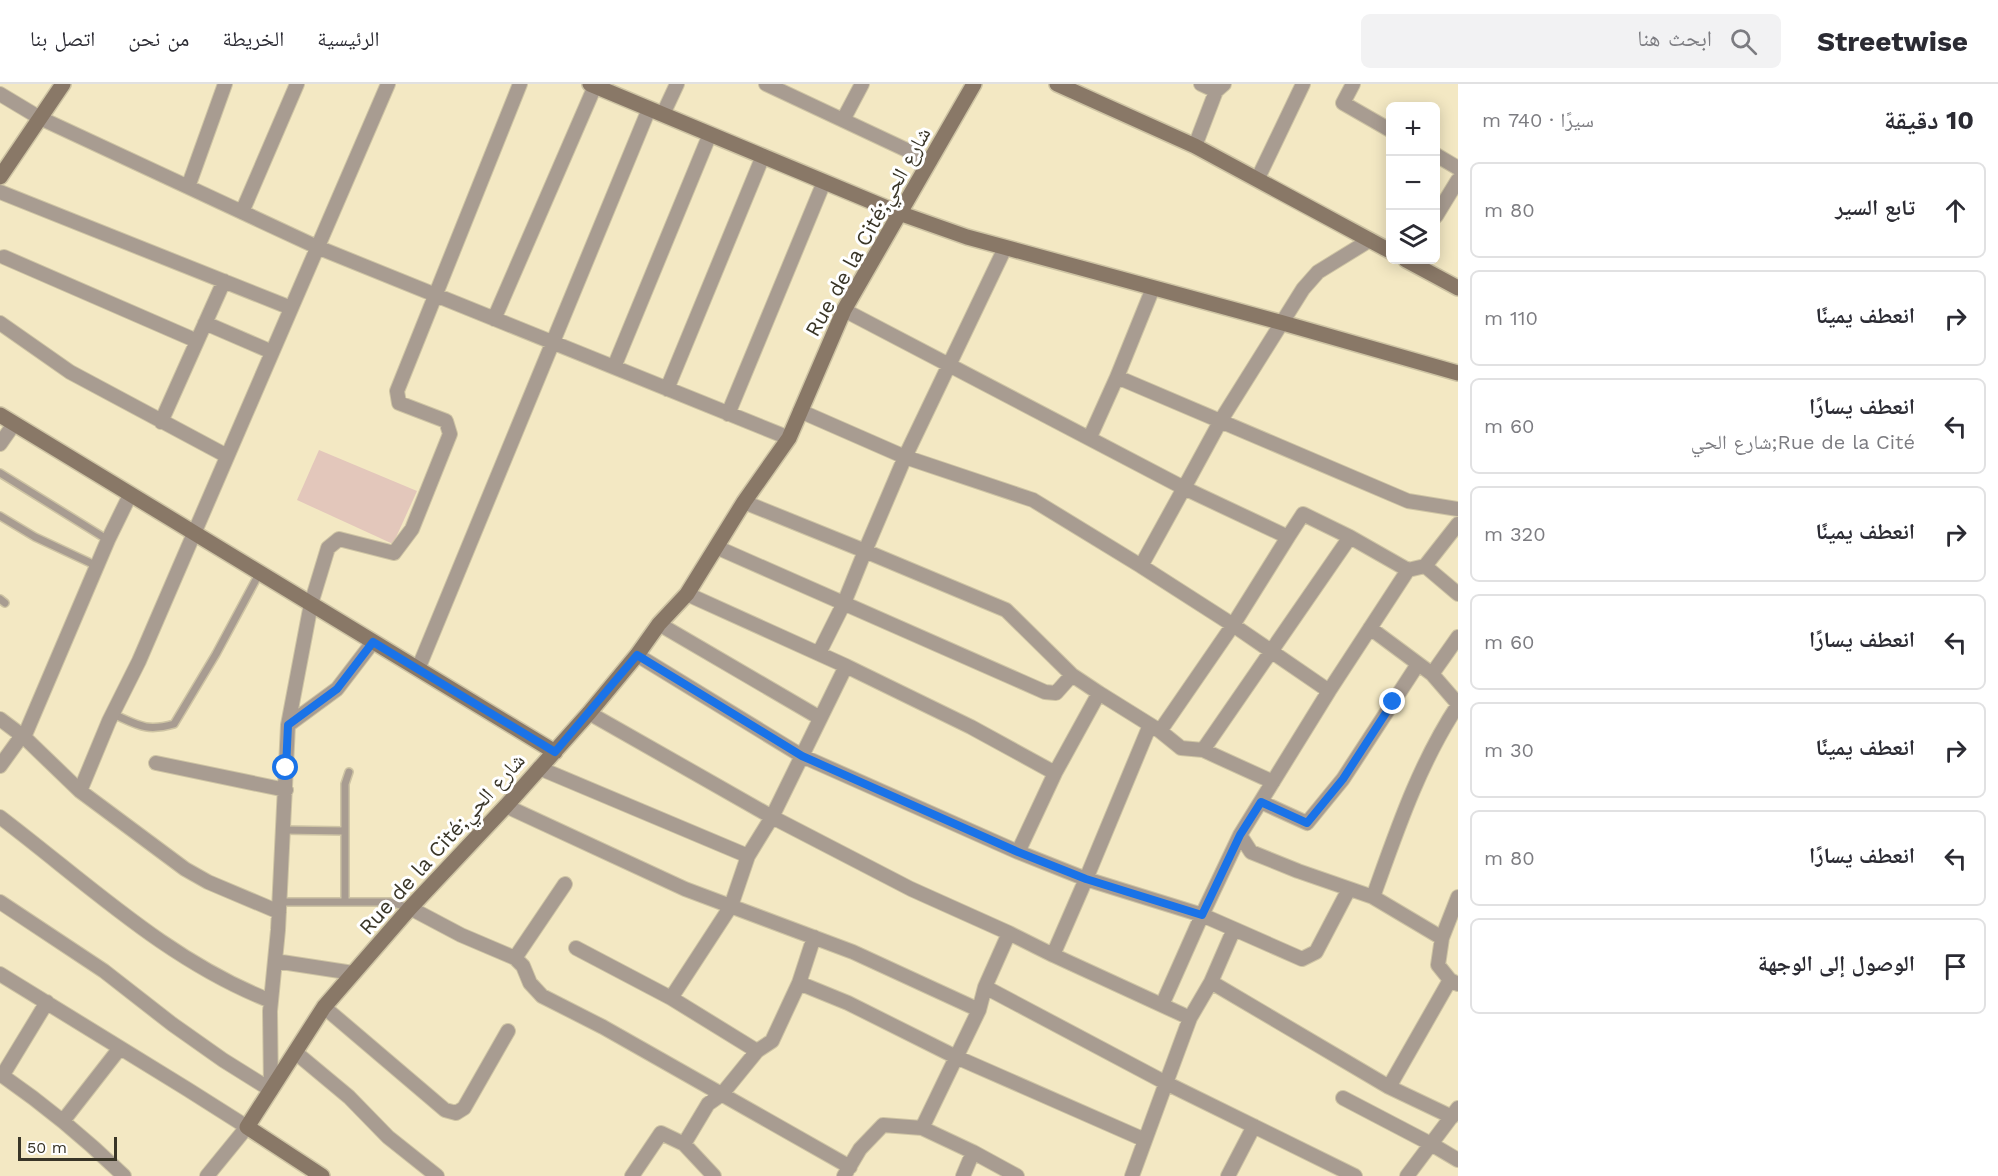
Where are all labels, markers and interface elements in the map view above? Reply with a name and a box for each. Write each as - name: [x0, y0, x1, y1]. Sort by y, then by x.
- search box: [1361, 14, 1781, 68]
- icon: search: [1727, 25, 1760, 58]
- text: Streetwise: [1817, 25, 1968, 58]
- text: اتصل بنا: [30, 26, 95, 51]
- text: من نحن: [128, 26, 189, 51]
- text: الخريطة: [222, 26, 284, 51]
- text: الرئيسية: [317, 26, 380, 51]
- text: ابحث هنا: [1637, 26, 1712, 51]
- map controls: [1386, 102, 1440, 264]
- button: +: [1386, 102, 1440, 156]
- text: 10 دقيقة: [1884, 105, 1974, 135]
- text: سيرًا · 740 m: [1482, 108, 1594, 132]
- street label: Rue de la Cité;شارع الحي: [800, 123, 939, 343]
- button: −: [1386, 156, 1440, 210]
- icon: ahead: [1939, 194, 1972, 227]
- text: تابع السير: [1835, 195, 1915, 220]
- text: 80 m: [1484, 198, 1535, 222]
- button: layers: [1386, 210, 1440, 264]
- icon: right: [1939, 302, 1972, 335]
- text: انعطف يمينًا: [1815, 303, 1915, 328]
- text: 110 m: [1484, 306, 1538, 330]
- text: انعطف يسارًا: [1809, 394, 1915, 419]
- icon: left: [1939, 410, 1972, 443]
- text: 60 m: [1484, 414, 1535, 438]
- text: Rue de la Cité;شارع الحي: [1691, 430, 1915, 454]
- icon: right: [1939, 518, 1972, 551]
- text: انعطف يمينًا: [1815, 519, 1915, 544]
- text: 320 m: [1484, 522, 1546, 546]
- icon: left: [1939, 626, 1972, 659]
- text: انعطف يسارًا: [1809, 627, 1915, 652]
- text: 60 m: [1484, 630, 1535, 654]
- route end: [1379, 688, 1405, 714]
- icon: right: [1939, 734, 1972, 767]
- text: انعطف يمينًا: [1815, 735, 1915, 760]
- text: 30 m: [1484, 738, 1534, 762]
- street label: Rue de la Cité;شارع الحي: [354, 748, 533, 942]
- route start: [272, 754, 298, 780]
- icon: left: [1939, 842, 1972, 875]
- text: انعطف يسارًا: [1809, 843, 1915, 868]
- text: 80 m: [1484, 846, 1535, 870]
- icon: arrive: [1939, 950, 1972, 983]
- text: الوصول إلى الوجهة: [1758, 951, 1915, 976]
- scale bar: [18, 1134, 117, 1162]
- text: 50 m: [27, 1138, 67, 1157]

